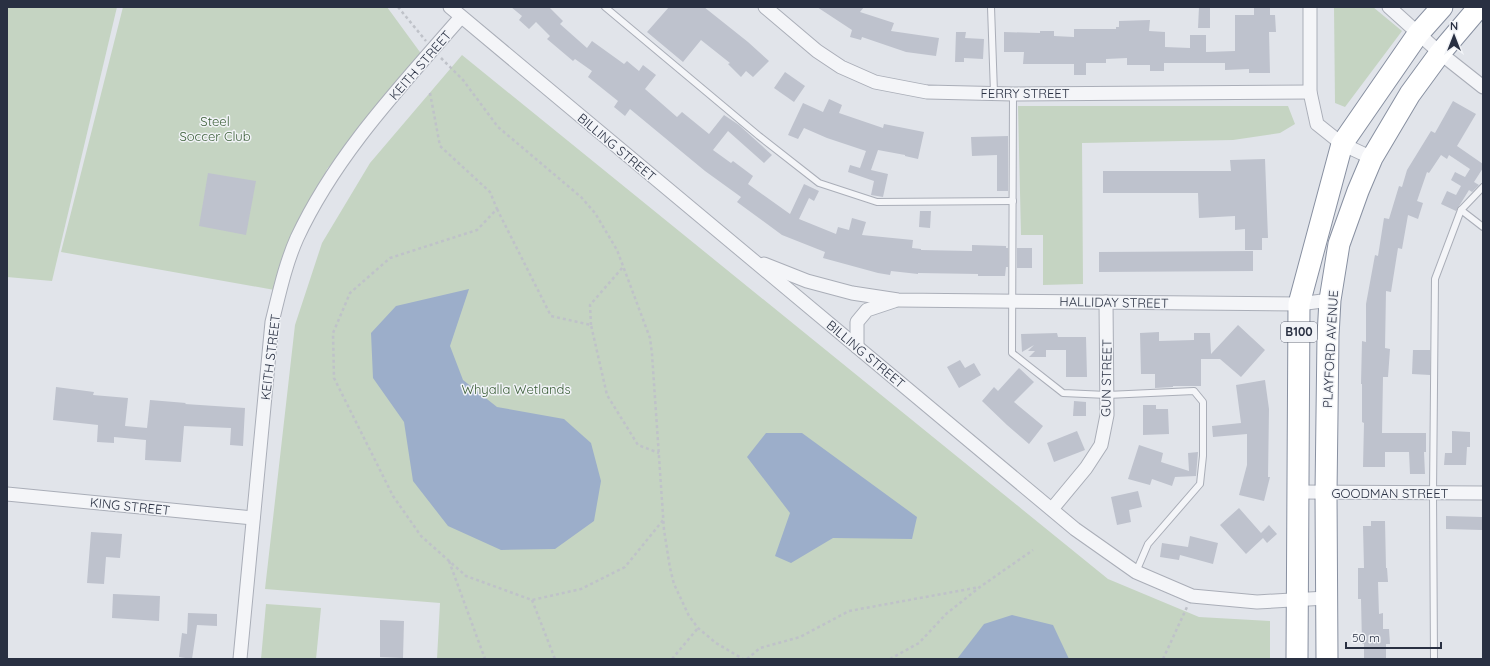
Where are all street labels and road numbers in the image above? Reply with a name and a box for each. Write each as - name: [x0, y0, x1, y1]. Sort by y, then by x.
- street label: KEITH STREET: [386, 27, 455, 103]
- street label: FERRY STREET: [980, 85, 1070, 101]
- street label: BILLING STREET: [575, 110, 660, 185]
- street label: PLAYFORD AVENUE: [1319, 290, 1341, 408]
- street label: HALLIDAY STREET: [1059, 293, 1169, 311]
- street label: KEITH STREET: [257, 313, 283, 401]
- street label: BILLING STREET: [824, 317, 909, 392]
- road number: B100: [1281, 322, 1317, 342]
- street label: GUN STREET: [1097, 339, 1115, 417]
- street label: GOODMAN STREET: [1332, 485, 1449, 501]
- street label: KING STREET: [89, 494, 171, 518]

